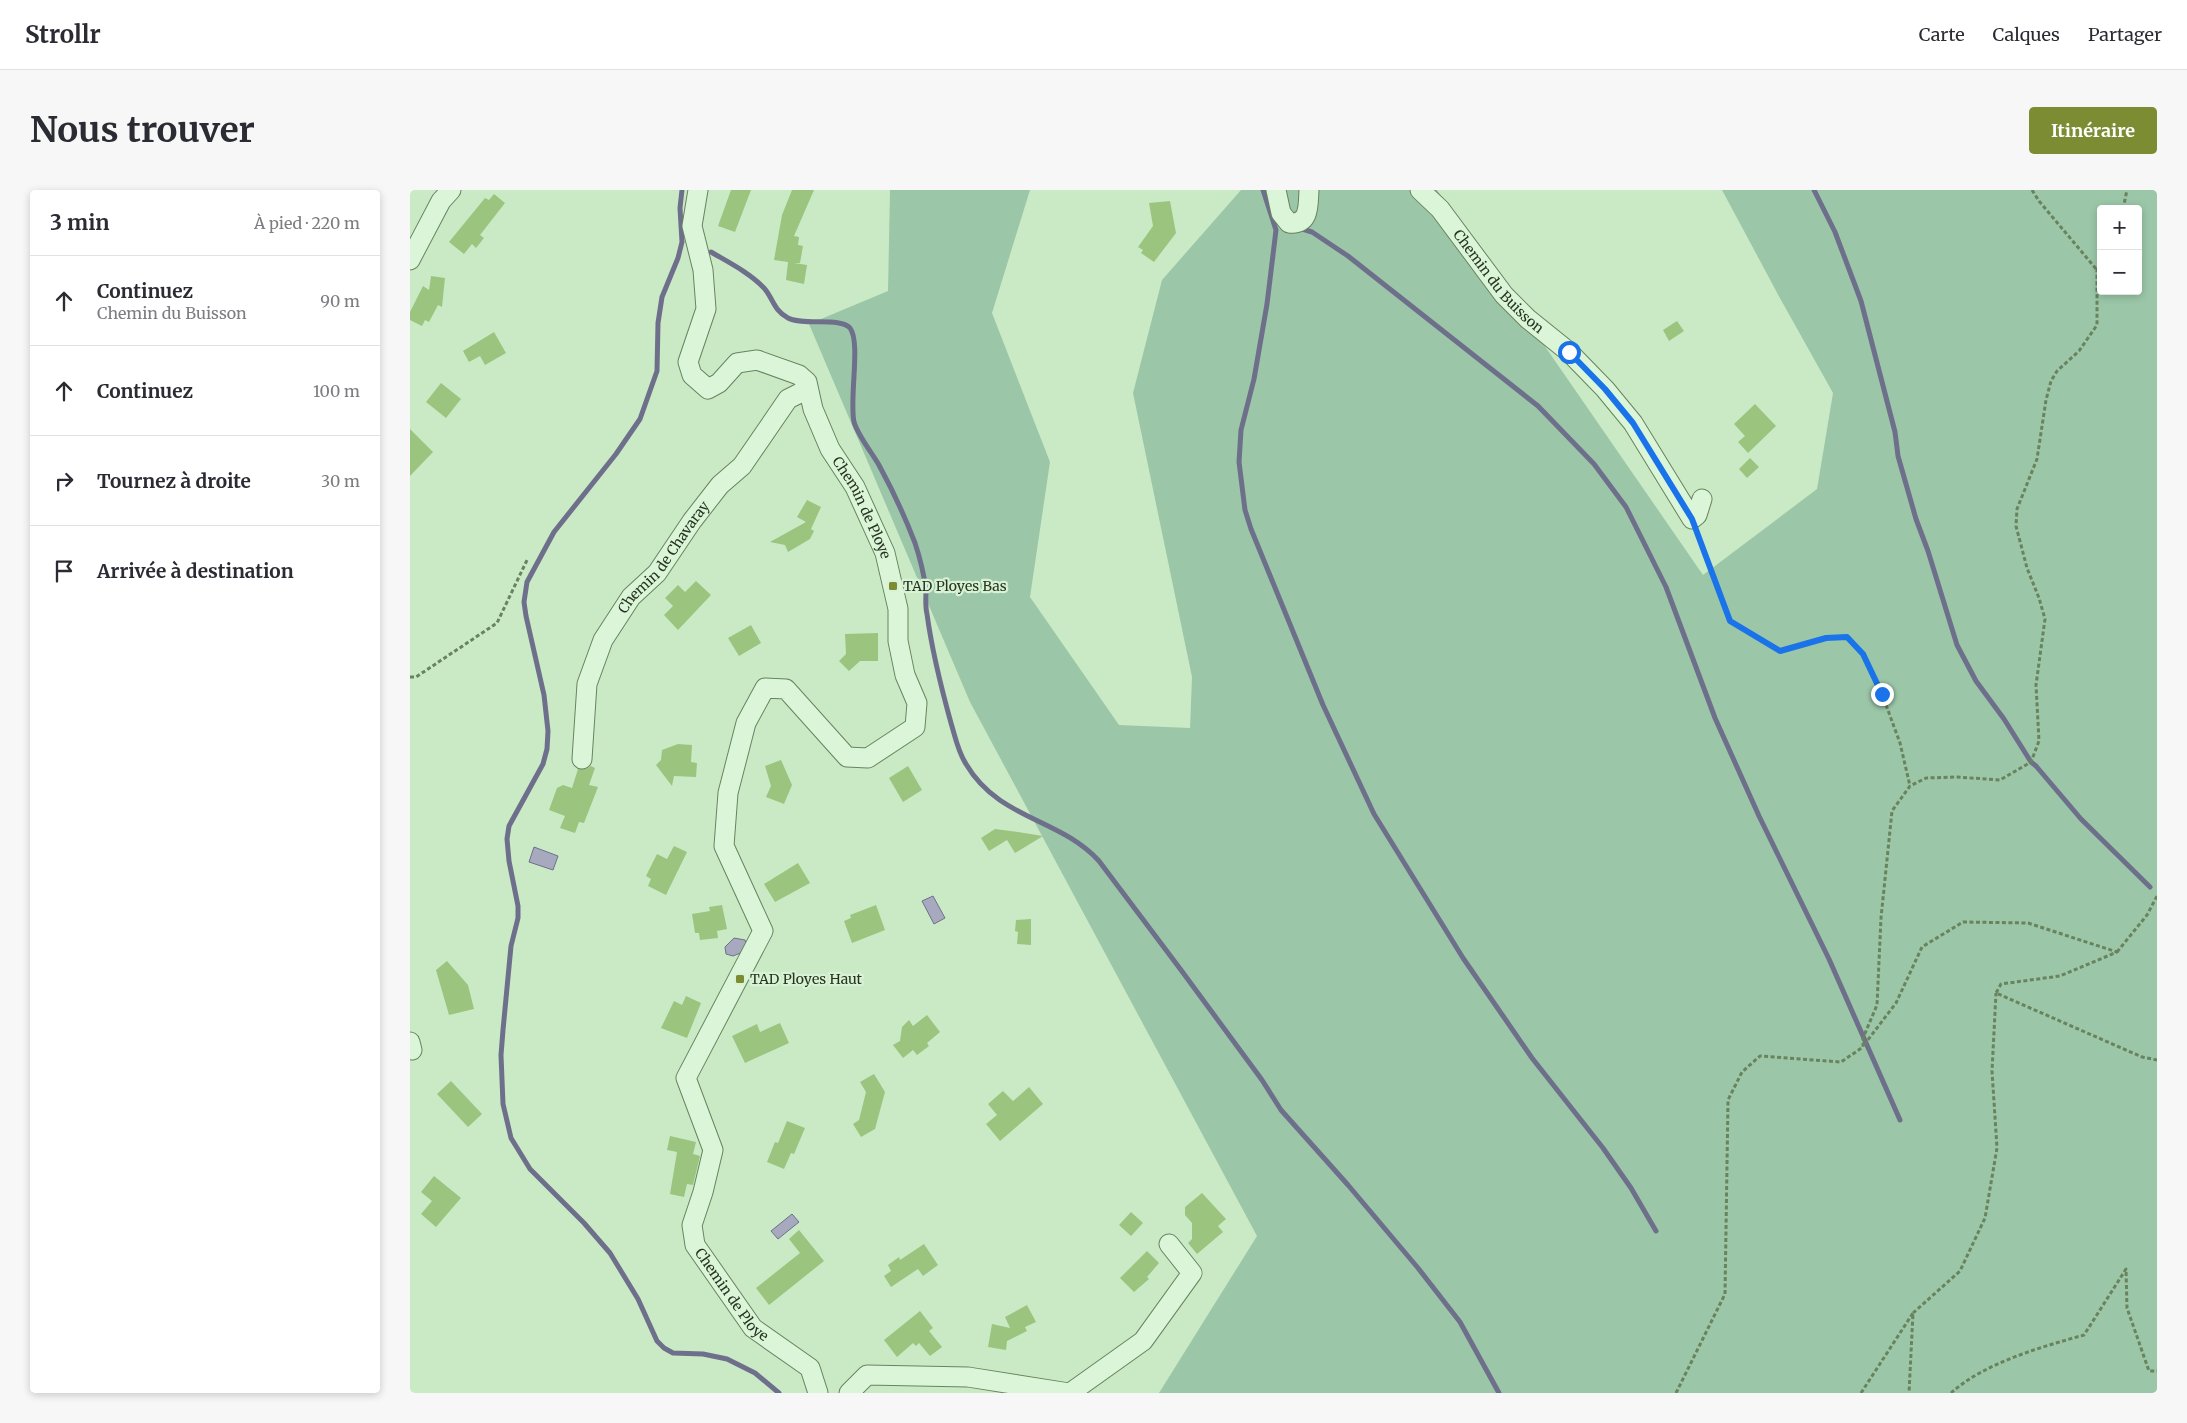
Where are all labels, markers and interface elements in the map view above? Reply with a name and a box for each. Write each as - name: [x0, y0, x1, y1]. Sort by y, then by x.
- text: Strollr: [25, 19, 101, 50]
- text: Carte: [1919, 23, 1965, 46]
- text: Calques: [1993, 23, 2060, 46]
- text: Partager: [2088, 23, 2162, 46]
- button: Itinéraire: [2029, 107, 2157, 154]
- text: Nous trouver: [30, 108, 255, 152]
- map controls: [2097, 205, 2142, 295]
- button: +: [2097, 205, 2142, 250]
- text: 3 min: [50, 209, 109, 236]
- text: À pied · 220 m: [254, 213, 360, 233]
- street label: Chemin du Buisson: [1449, 226, 1548, 337]
- button: −: [2097, 250, 2142, 295]
- text: Continuez: [97, 279, 193, 303]
- icon: ahead: [50, 287, 78, 315]
- text: 90 m: [320, 291, 360, 311]
- text: Chemin du Buisson: [97, 303, 247, 323]
- route start: [1558, 341, 1581, 364]
- icon: ahead: [50, 377, 78, 405]
- text: Continuez: [97, 379, 193, 403]
- text: 100 m: [313, 381, 360, 401]
- street label: Chemin de Ploye: [828, 453, 895, 560]
- icon: right: [50, 467, 78, 495]
- text: Tournez à droite: [97, 469, 251, 493]
- text: 30 m: [321, 471, 360, 491]
- street label: Chemin de Chavaray: [614, 497, 714, 617]
- icon: arrive: [50, 557, 78, 585]
- text: Arrivée à destination: [97, 559, 294, 583]
- place label: TAD Ployes Bas: [903, 577, 1007, 595]
- marker: TAD Ployes Bas: [887, 580, 899, 592]
- route end: [1871, 683, 1894, 706]
- place label: TAD Ployes Haut: [750, 970, 863, 988]
- marker: TAD Ployes Haut: [734, 973, 746, 985]
- street label: Chemin de Ploye: [691, 1245, 772, 1345]

